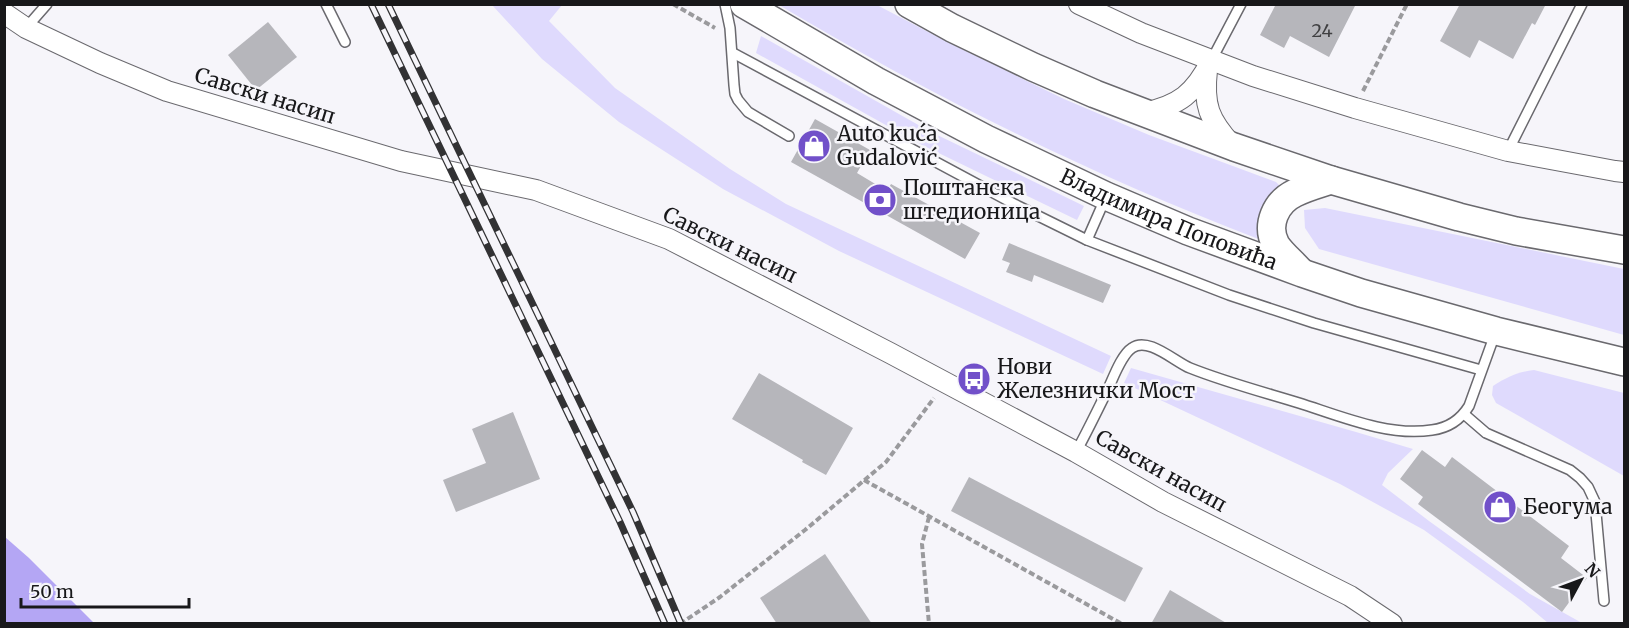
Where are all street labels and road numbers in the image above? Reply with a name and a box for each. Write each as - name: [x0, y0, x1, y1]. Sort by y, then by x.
- street label: Савски насип: [191, 61, 339, 130]
- street label: Владимира Поповића: [1056, 162, 1281, 276]
- street label: Савски насип: [659, 200, 802, 289]
- street label: Савски насип: [1091, 423, 1232, 518]

